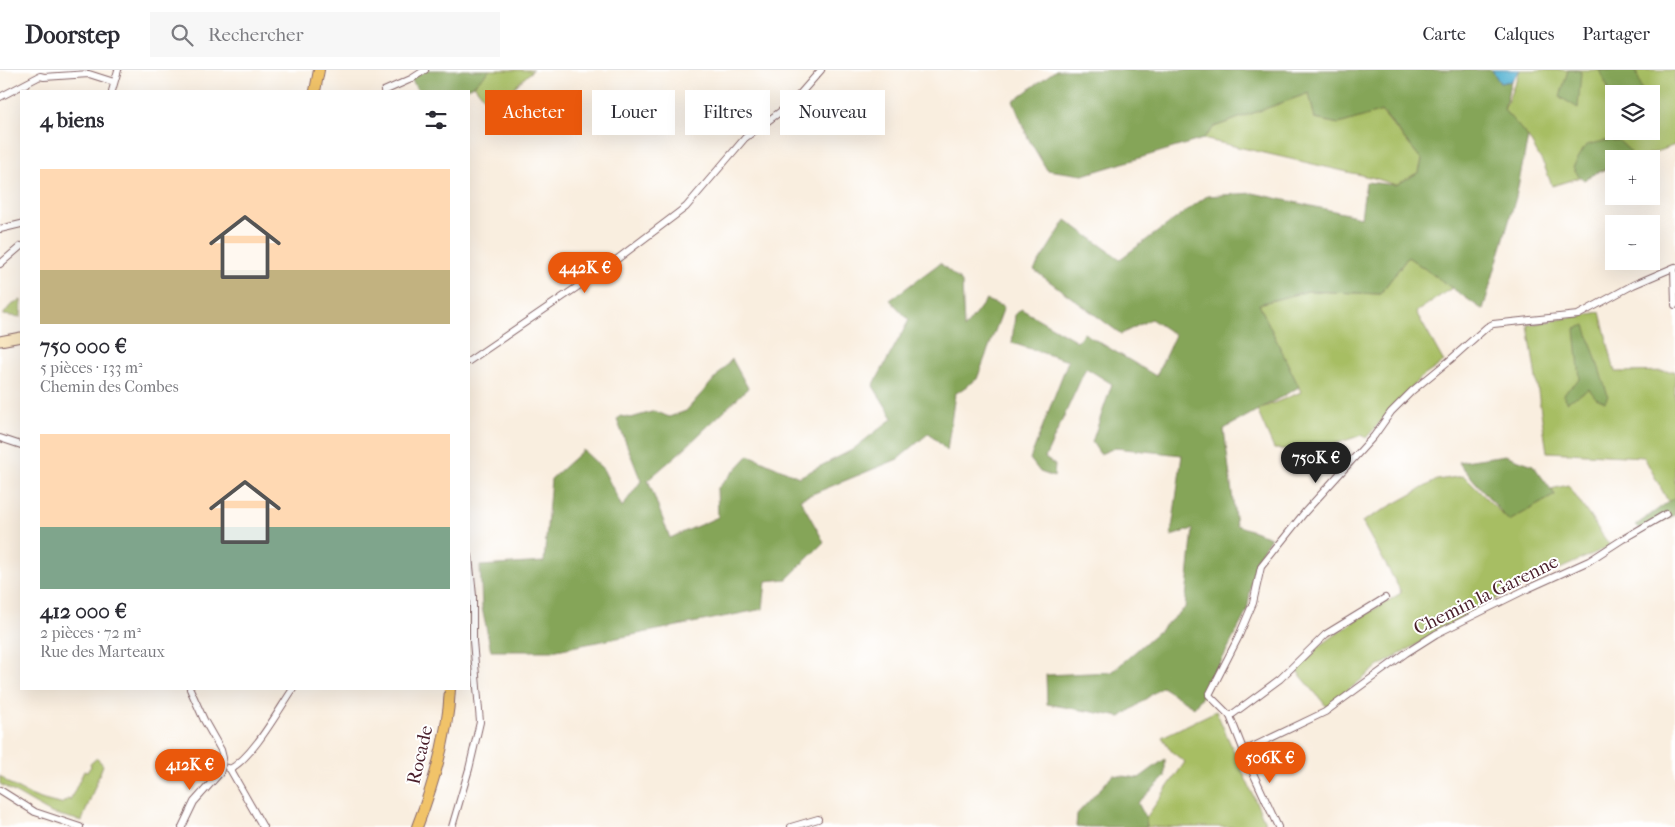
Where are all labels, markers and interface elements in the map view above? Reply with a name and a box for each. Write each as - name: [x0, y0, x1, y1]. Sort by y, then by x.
- search box: [150, 12, 500, 57]
- text: Doorstep: [25, 21, 120, 49]
- icon: search: [168, 21, 196, 49]
- text: Rechercher: [208, 24, 304, 46]
- text: Carte: [1423, 24, 1466, 45]
- text: Calques: [1494, 24, 1554, 45]
- text: Partager: [1582, 24, 1650, 45]
- map controls: [1605, 85, 1660, 270]
- button: layers: [1605, 85, 1660, 140]
- chip: Acheter: [485, 90, 582, 135]
- chip: Louer: [592, 90, 675, 135]
- chip: Filtres: [685, 90, 770, 135]
- chip: Nouveau: [780, 90, 885, 135]
- icon: filters: [422, 106, 450, 134]
- text: 4 biens: [40, 108, 104, 132]
- button: +: [1605, 150, 1660, 205]
- icon: home: [200, 202, 290, 292]
- button: −: [1605, 215, 1660, 270]
- pin: 442K €: [544, 252, 626, 294]
- text: 442K €: [559, 258, 611, 277]
- text: 750 000 €: [40, 334, 127, 358]
- text: 5 pièces · 133 m²: [40, 358, 143, 377]
- text: Chemin des Combes: [40, 377, 179, 396]
- pin: 750K €: [1275, 442, 1357, 484]
- text: 750K €: [1292, 448, 1340, 467]
- icon: home: [200, 467, 290, 557]
- street label: Chemin la Garenne: [1410, 550, 1562, 640]
- text: 412 000 €: [40, 599, 127, 623]
- text: 2 pièces · 72 m²: [40, 623, 141, 642]
- text: Rue des Marteaux: [40, 642, 165, 661]
- street label: Rocade: [403, 723, 437, 787]
- pin: 506K €: [1229, 742, 1311, 784]
- pin: 412K €: [149, 748, 231, 791]
- text: 506K €: [1246, 748, 1294, 767]
- text: 412K €: [166, 755, 214, 774]

